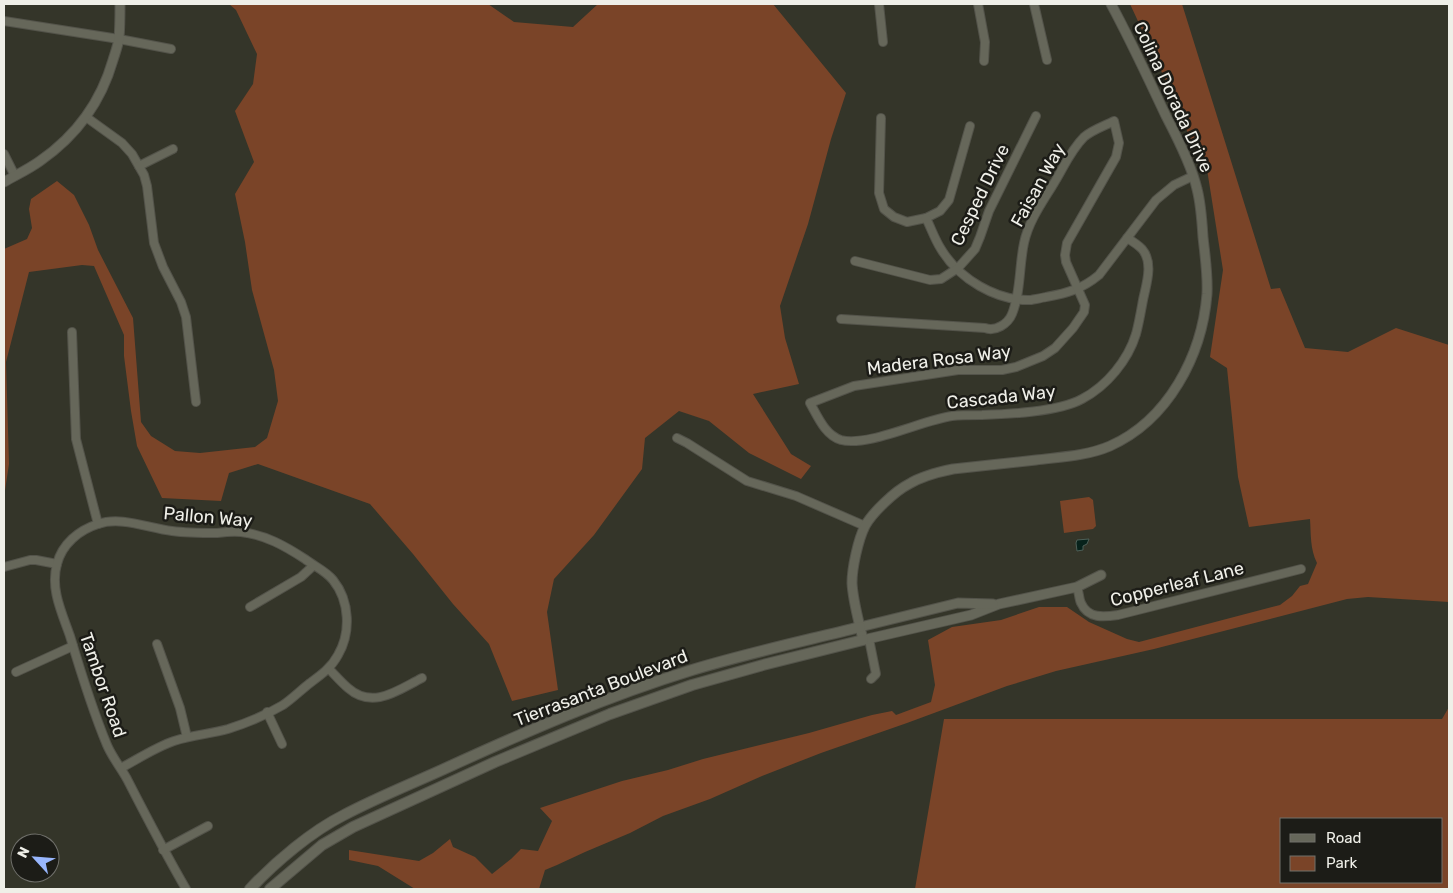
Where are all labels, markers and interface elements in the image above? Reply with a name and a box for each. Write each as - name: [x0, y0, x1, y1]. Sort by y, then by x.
- street label: Colina Dorada Drive: [1128, 18, 1218, 176]
- street label: Faisan Way: [1006, 139, 1070, 231]
- street label: Cesped Drive: [946, 141, 1014, 249]
- street label: Madera Rosa Way: [866, 340, 1012, 380]
- street label: Cascada Way: [945, 380, 1057, 414]
- street label: Pallon Way: [163, 502, 253, 532]
- street label: Copperleaf Lane: [1108, 557, 1246, 611]
- street label: Tambor Road: [75, 630, 131, 740]
- street label: Tierrasanta Boulevard: [511, 645, 691, 731]
- legend: [1280, 818, 1443, 883]
- text: Road: [1326, 829, 1362, 847]
- north arrow: [10, 833, 60, 883]
- text: N: [14, 844, 34, 861]
- text: Park: [1326, 854, 1357, 872]

